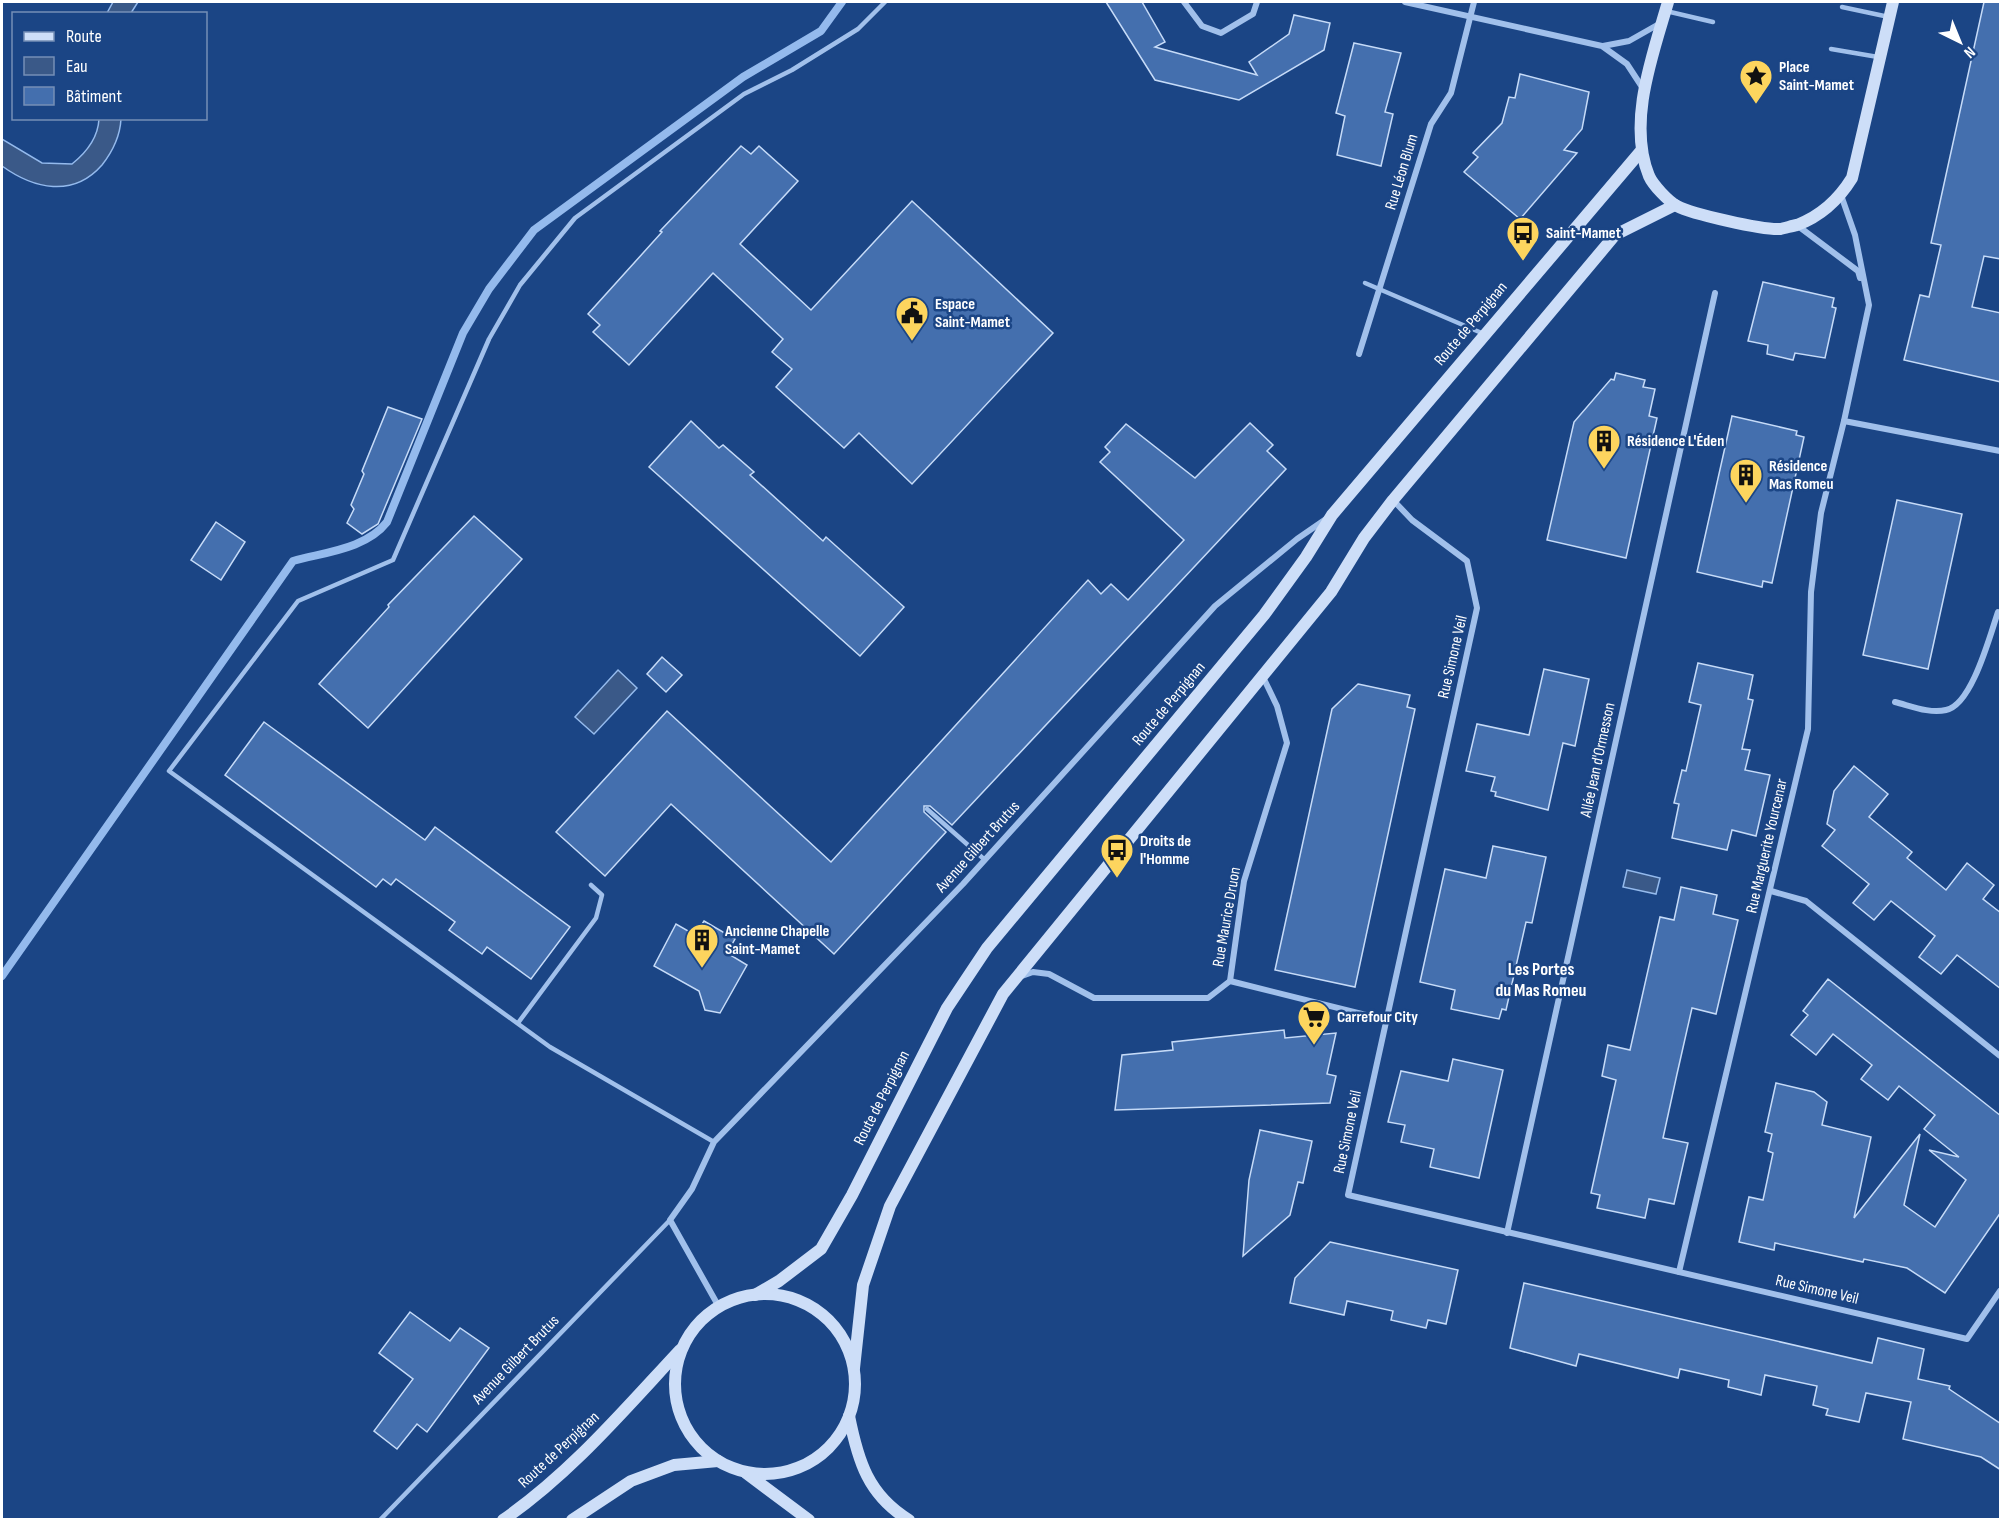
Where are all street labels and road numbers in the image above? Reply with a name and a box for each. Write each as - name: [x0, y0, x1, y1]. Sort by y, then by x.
- street label: Rue Léon Blum: [1381, 132, 1423, 212]
- street label: Route de Perpignan: [1430, 278, 1512, 370]
- street label: Rue Simone Veil: [1434, 614, 1472, 700]
- street label: Route de Perpignan: [1128, 658, 1210, 750]
- street label: Allée Jean d'Ormesson: [1576, 701, 1619, 820]
- street label: Rue Marguerite Yourcenar: [1742, 776, 1792, 915]
- street label: Avenue Gilbert Brutus: [931, 797, 1024, 897]
- street label: Rue Maurice Druon: [1209, 866, 1245, 968]
- street label: Route de Perpignan: [850, 1048, 914, 1148]
- street label: Rue Simone Veil: [1330, 1089, 1366, 1175]
- street label: Rue Simone Veil: [1774, 1271, 1860, 1309]
- street label: Avenue Gilbert Brutus: [468, 1311, 564, 1409]
- street label: Route de Perpignan: [515, 1408, 603, 1492]

